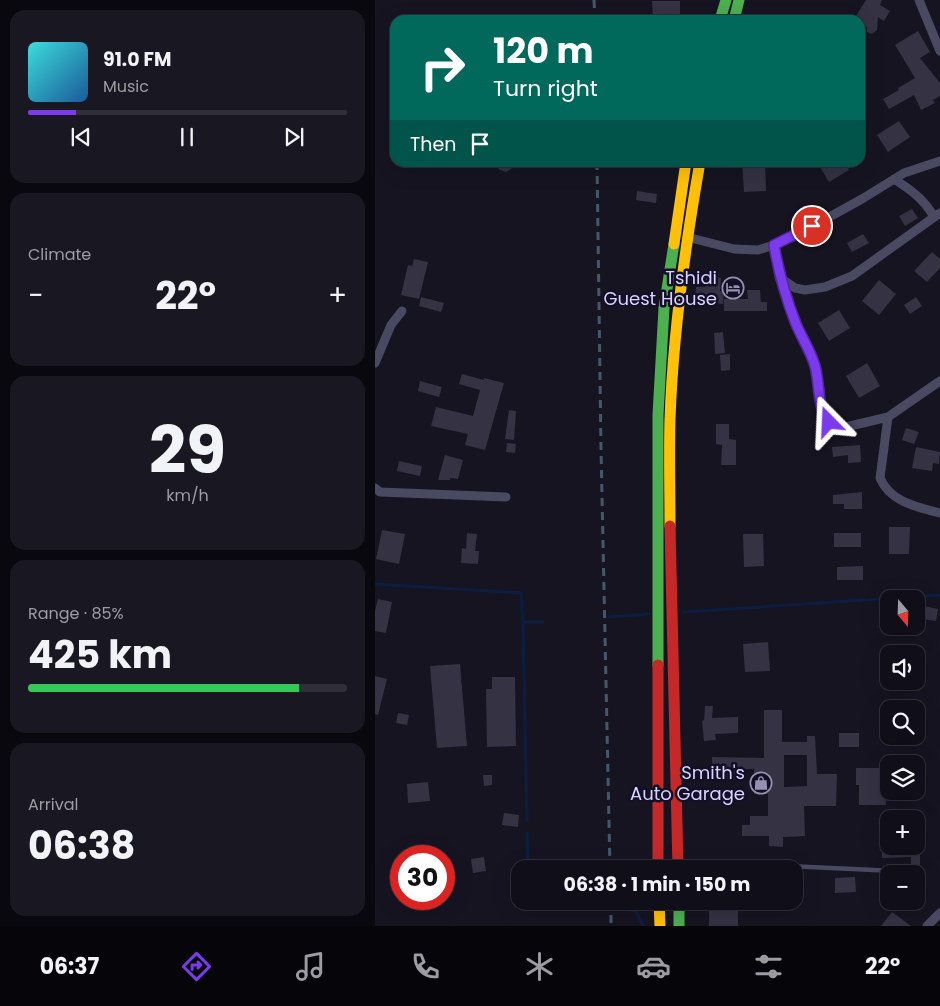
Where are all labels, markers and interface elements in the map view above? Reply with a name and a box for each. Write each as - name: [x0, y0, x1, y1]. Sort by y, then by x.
- text: 120 m: [493, 26, 593, 75]
- icon: right: [410, 35, 475, 100]
- text: 91.0 FM: [103, 46, 171, 73]
- text: Turn right: [493, 73, 598, 104]
- text: Music: [103, 75, 149, 98]
- icon: previous: [67, 123, 95, 151]
- icon: pause: [173, 123, 201, 151]
- icon: next: [280, 123, 308, 151]
- icon: arrive: [466, 130, 494, 158]
- text: Then: [410, 131, 456, 158]
- pin: [791, 205, 833, 247]
- icon: arrive: [798, 212, 826, 240]
- text: Climate: [28, 243, 91, 266]
- place label: Tshidi Guest House: [604, 265, 717, 311]
- text: 22°: [155, 269, 216, 322]
- text: −: [28, 276, 43, 315]
- text: +: [328, 276, 347, 315]
- hotel icon: Tshidi Guest House: [721, 276, 745, 300]
- position arrow: [802, 395, 854, 447]
- text: 29: [149, 405, 226, 496]
- text: km/h: [166, 484, 209, 507]
- north arrow: [880, 590, 925, 635]
- map controls: [880, 590, 925, 910]
- text: Range · 85%: [28, 602, 124, 625]
- text: 425 km: [28, 628, 172, 681]
- button: sound: [880, 645, 925, 690]
- button: search: [880, 700, 925, 745]
- button: layers: [880, 755, 925, 800]
- place label: Smith's Auto Garage: [630, 760, 745, 806]
- shop icon: Smith's Auto Garage: [749, 771, 773, 795]
- text: Arrival: [28, 793, 78, 816]
- button: +: [880, 810, 925, 855]
- text: 06:38: [28, 819, 135, 872]
- speed limit sign: 30: [390, 845, 455, 910]
- button: −: [880, 865, 925, 910]
- text: 06:38 · 1 min · 150 m: [564, 871, 750, 898]
- icon: directions: [179, 949, 214, 984]
- icon: music: [293, 949, 328, 984]
- icon: phone: [408, 949, 443, 984]
- icon: climate: [522, 949, 557, 984]
- icon: car: [636, 949, 671, 984]
- icon: filters: [751, 949, 786, 984]
- text: 06:37: [40, 951, 99, 982]
- text: 22°: [865, 951, 900, 982]

